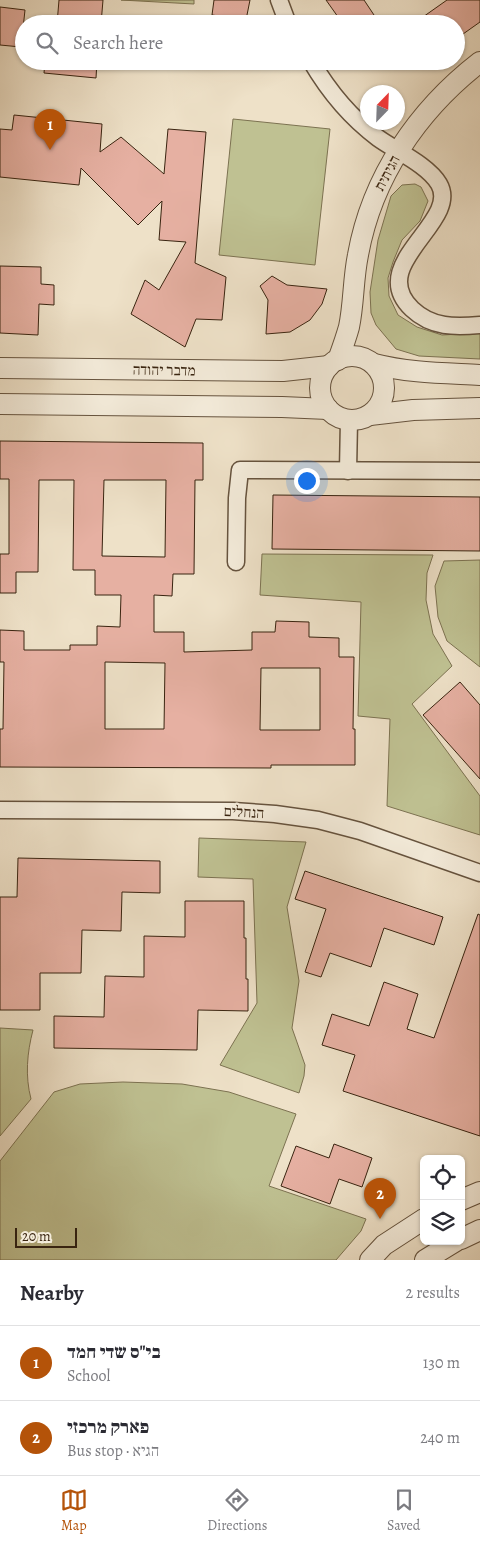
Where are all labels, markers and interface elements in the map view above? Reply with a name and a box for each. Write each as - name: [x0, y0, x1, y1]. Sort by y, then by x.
- search box: [15, 15, 465, 70]
- icon: search: [33, 29, 61, 57]
- text: Search here: [73, 30, 163, 56]
- north arrow: [360, 85, 405, 130]
- pin: 1: [34, 109, 66, 150]
- street label: הגיתית: [369, 152, 405, 194]
- street label: מדבר יהודה: [132, 359, 196, 381]
- your location: [294, 468, 320, 494]
- street label: הנחלים: [223, 801, 265, 823]
- map controls: [420, 1155, 465, 1245]
- button: locate: [420, 1155, 465, 1200]
- pin: 2: [364, 1178, 396, 1219]
- button: layers: [420, 1200, 465, 1245]
- scale bar: [15, 1225, 78, 1248]
- text: 20 m: [22, 1227, 51, 1246]
- text: Nearby: [20, 1279, 83, 1307]
- text: 2 results: [405, 1282, 460, 1304]
- text: בי"ס שדי חמד: [67, 1339, 161, 1365]
- text: 1: [33, 1352, 39, 1374]
- text: 130 m: [423, 1352, 460, 1374]
- text: School: [67, 1365, 110, 1387]
- text: פארק מרכזי: [67, 1414, 149, 1440]
- text: 2: [32, 1427, 40, 1449]
- text: 240 m: [420, 1427, 460, 1449]
- text: Bus stop · הגיא: [67, 1440, 159, 1462]
- tab: Map: [60, 1486, 88, 1535]
- tab: Directions: [207, 1486, 267, 1535]
- tab: Saved: [387, 1486, 420, 1535]

